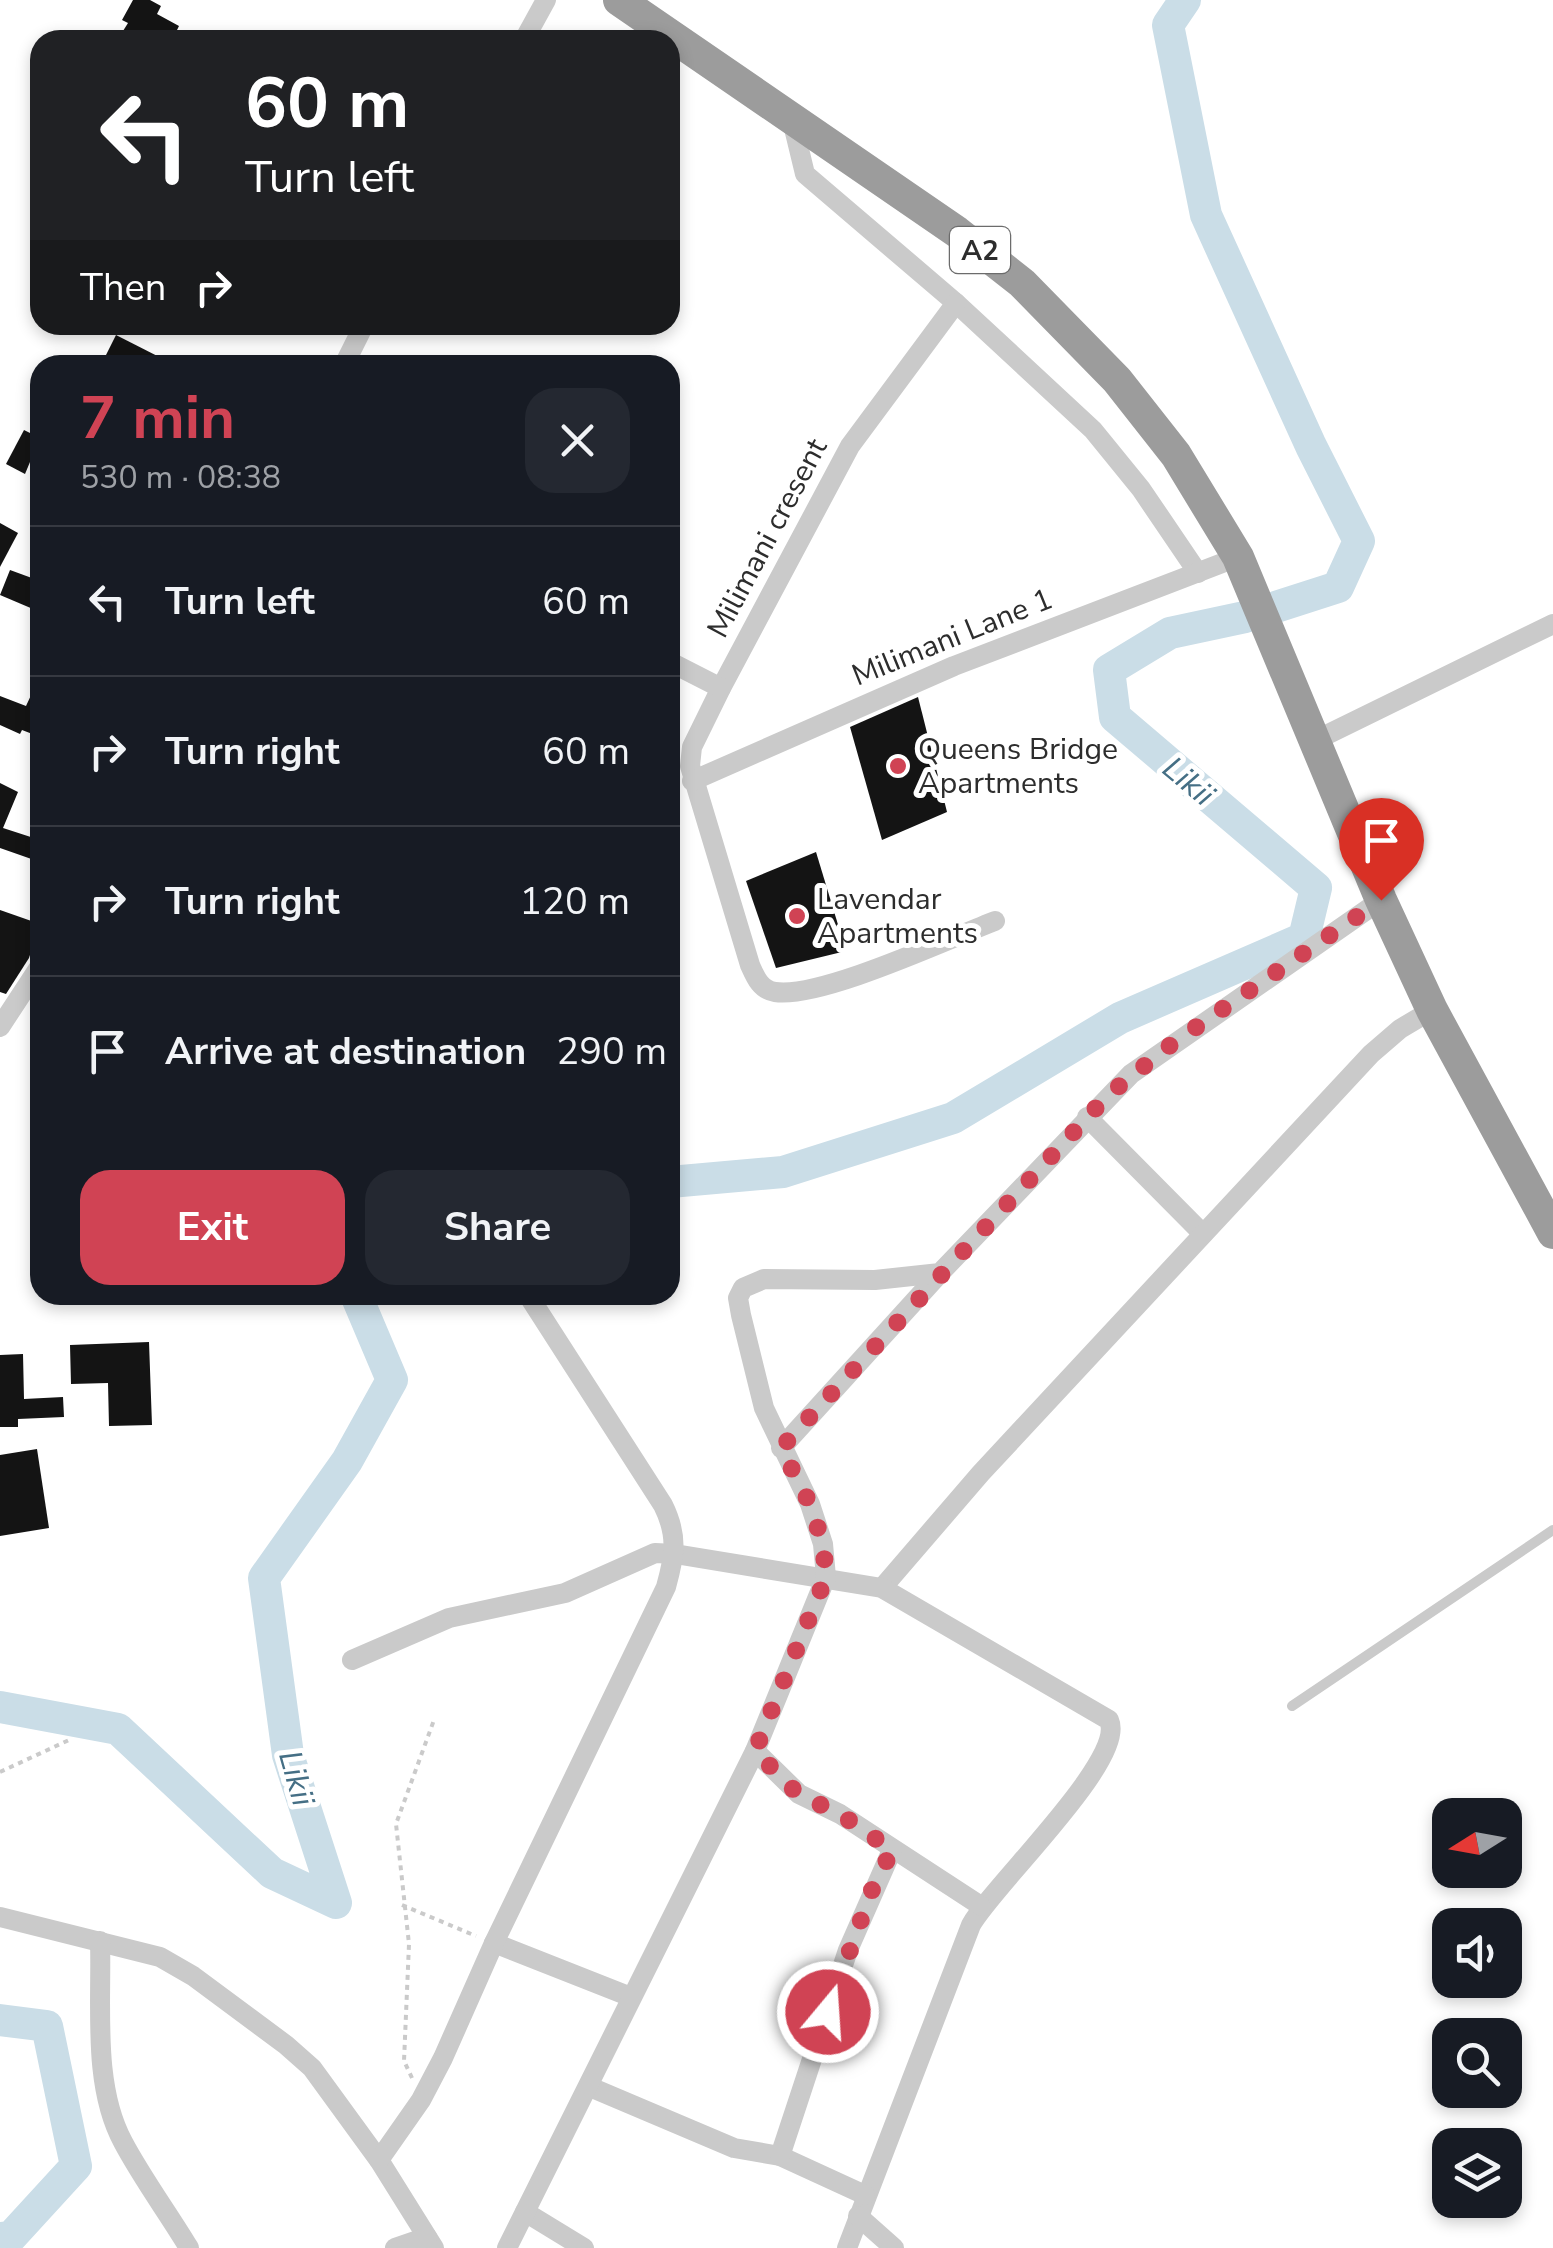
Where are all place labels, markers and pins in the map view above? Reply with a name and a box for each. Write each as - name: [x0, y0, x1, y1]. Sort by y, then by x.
- place label: Queens Bridge Apartments: [918, 729, 1118, 804]
- marker: Queens Bridge Apartments: [887, 755, 909, 777]
- pin: [1339, 798, 1424, 901]
- place label: Lavendar Apartments: [817, 879, 978, 954]
- marker: Lavendar Apartments: [786, 905, 808, 927]

